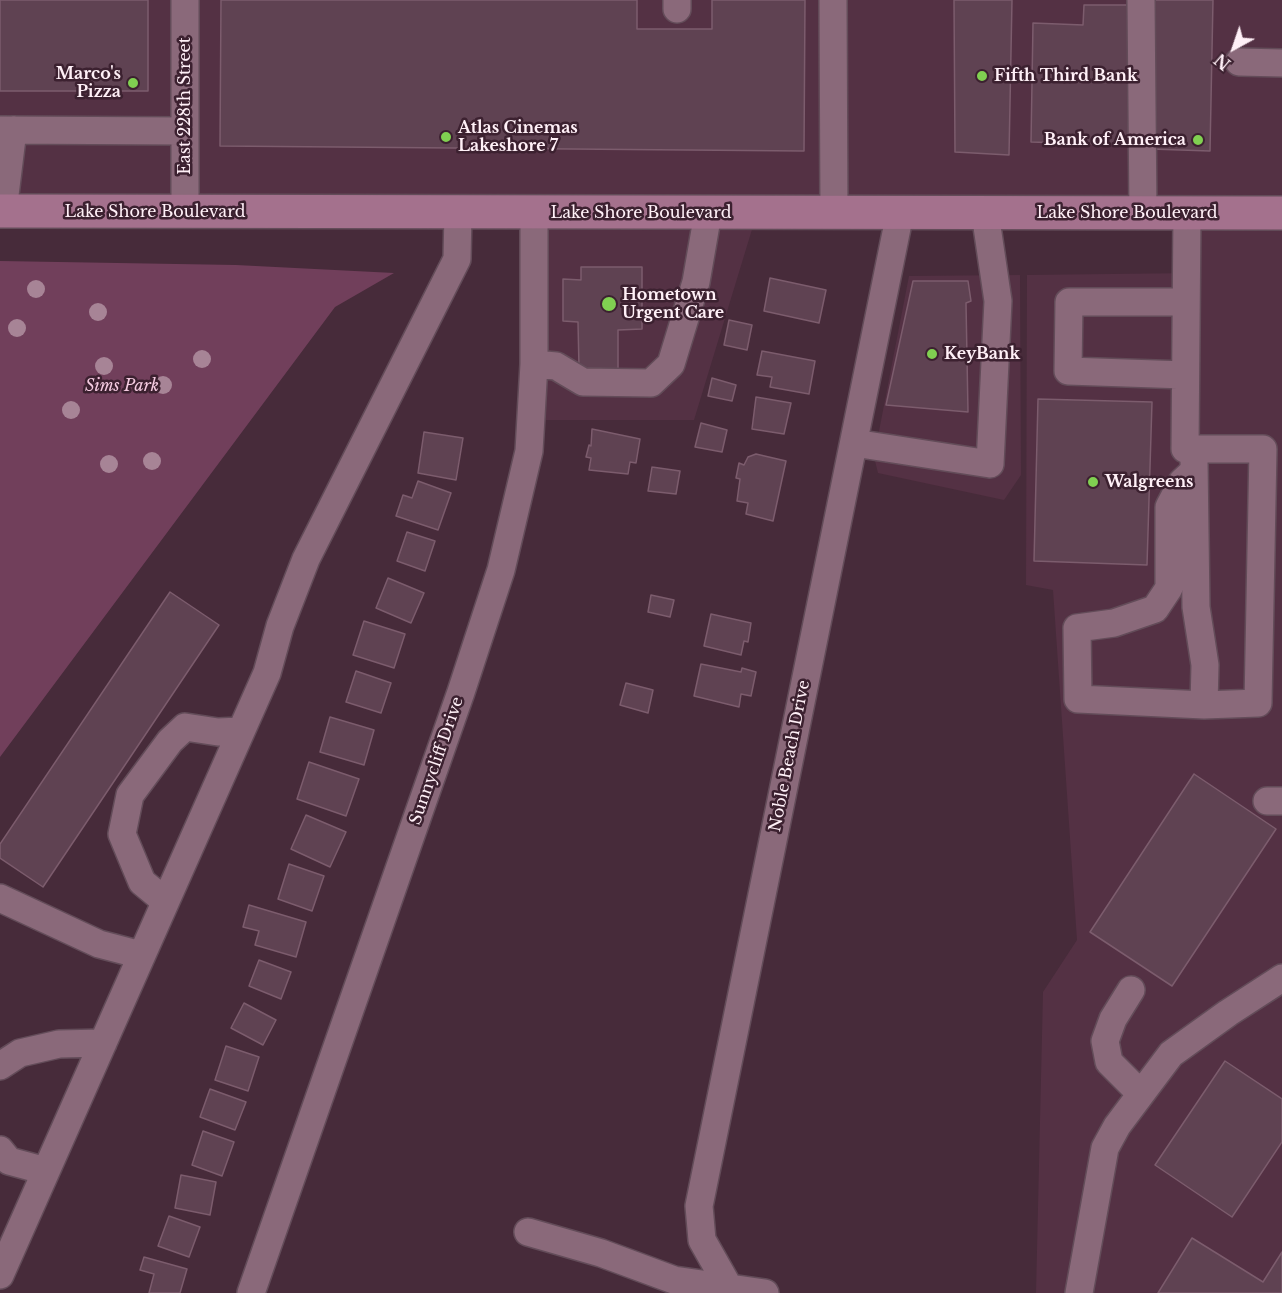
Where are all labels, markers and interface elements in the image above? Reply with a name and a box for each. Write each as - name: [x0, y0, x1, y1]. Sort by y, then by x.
- north arrow: [1204, 18, 1264, 78]
- street label: East 228th Street: [175, 37, 195, 175]
- text: N: [1210, 49, 1235, 74]
- place label: Marco's Pizza: [56, 64, 121, 102]
- place label: Fifth Third Bank: [994, 66, 1138, 86]
- marker: Fifth Third Bank: [975, 69, 989, 83]
- marker: Marco's Pizza: [126, 76, 140, 90]
- place label: Atlas Cinemas Lakeshore 7: [458, 118, 578, 156]
- marker: Atlas Cinemas Lakeshore 7: [439, 130, 453, 144]
- place label: Bank of America: [1044, 130, 1186, 150]
- marker: Bank of America: [1191, 133, 1205, 147]
- street label: Lake Shore Boulevard: [65, 202, 245, 222]
- street label: Lake Shore Boulevard: [551, 203, 731, 223]
- street label: Lake Shore Boulevard: [1037, 203, 1217, 223]
- place label: Hometown Urgent Care: [622, 285, 724, 323]
- marker: Hometown Urgent Care: [600, 295, 618, 313]
- place label: KeyBank: [944, 344, 1020, 364]
- marker: KeyBank: [925, 347, 939, 361]
- park label: Sims Park: [85, 376, 159, 396]
- place label: Walgreens: [1105, 472, 1194, 492]
- marker: Walgreens: [1086, 475, 1100, 489]
- street label: Noble Beach Drive: [766, 679, 814, 833]
- street label: Sunnycliff Drive: [406, 695, 468, 827]

